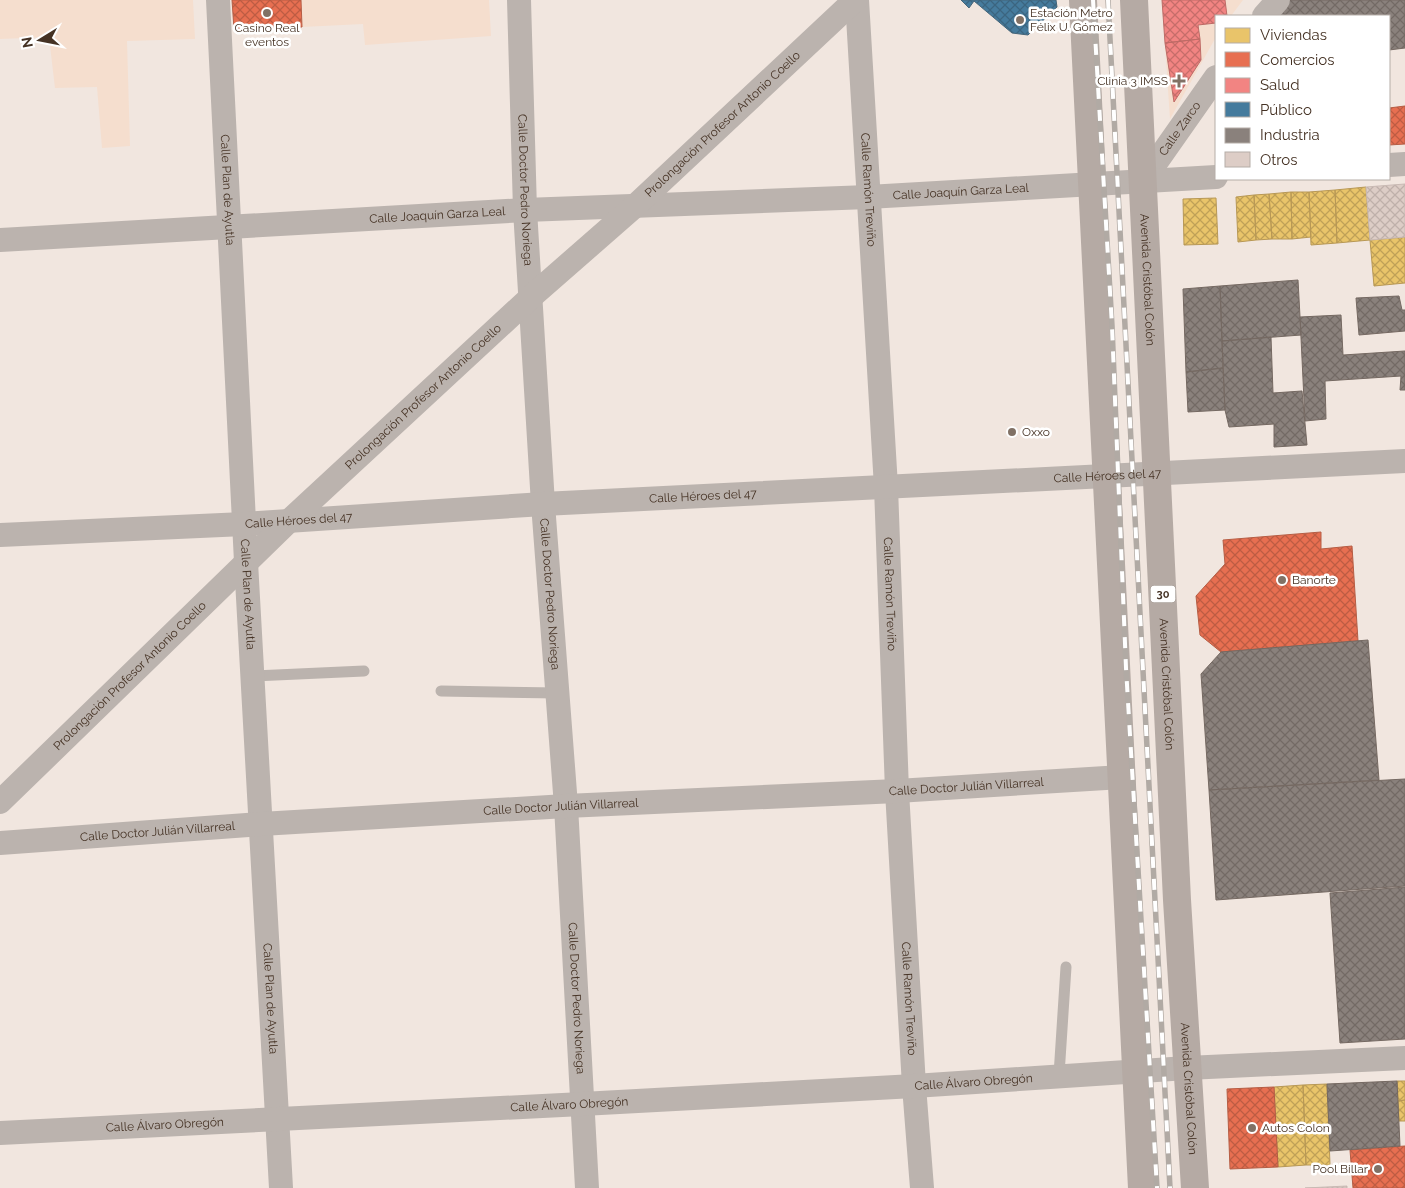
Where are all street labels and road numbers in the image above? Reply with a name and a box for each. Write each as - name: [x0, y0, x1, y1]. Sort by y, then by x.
- street label: Prolongación Profesor Antonio Coello: [642, 48, 803, 200]
- street label: Calle Zarco: [1156, 99, 1204, 159]
- street label: Calle Doctor Pedro Noriega: [515, 114, 535, 266]
- street label: Calle Ramón Treviño: [858, 132, 879, 247]
- street label: Calle Plan de Ayutla: [218, 134, 237, 246]
- street label: Calle Joaquín Garza Leal: [892, 181, 1030, 203]
- street label: Calle Joaquín Garza Leal: [369, 204, 506, 226]
- street label: Avenida Cristóbal Colón: [1137, 213, 1158, 346]
- street label: Prolongación Profesor Antonio Coello: [342, 321, 504, 472]
- street label: Calle Héroes del 47: [1053, 466, 1162, 486]
- street label: Calle Héroes del 47: [649, 486, 758, 506]
- street label: Calle Héroes del 47: [244, 510, 353, 531]
- street label: Calle Doctor Pedro Noriega: [537, 518, 563, 670]
- street label: Calle Ramón Treviño: [881, 537, 899, 651]
- street label: Calle Plan de Ayutla: [238, 538, 258, 650]
- road number: 30: [1150, 586, 1176, 602]
- street label: Prolongación Profesor Antonio Coello: [51, 598, 209, 753]
- street label: Avenida Cristóbal Colón: [1157, 618, 1177, 751]
- street label: Calle Doctor Julián Villarreal: [888, 775, 1045, 798]
- street label: Calle Doctor Julián Villarreal: [483, 796, 639, 818]
- street label: Calle Doctor Julián Villarreal: [80, 819, 236, 844]
- street label: Calle Doctor Pedro Noriega: [565, 922, 588, 1075]
- street label: Calle Ramón Treviño: [899, 941, 919, 1056]
- street label: Calle Plan de Ayutla: [260, 943, 281, 1055]
- street label: Avenida Cristóbal Colón: [1178, 1022, 1200, 1155]
- street label: Calle Álvaro Obregón: [914, 1071, 1033, 1093]
- street label: Calle Álvaro Obregón: [510, 1094, 629, 1115]
- street label: Calle Álvaro Obregón: [105, 1115, 224, 1135]

